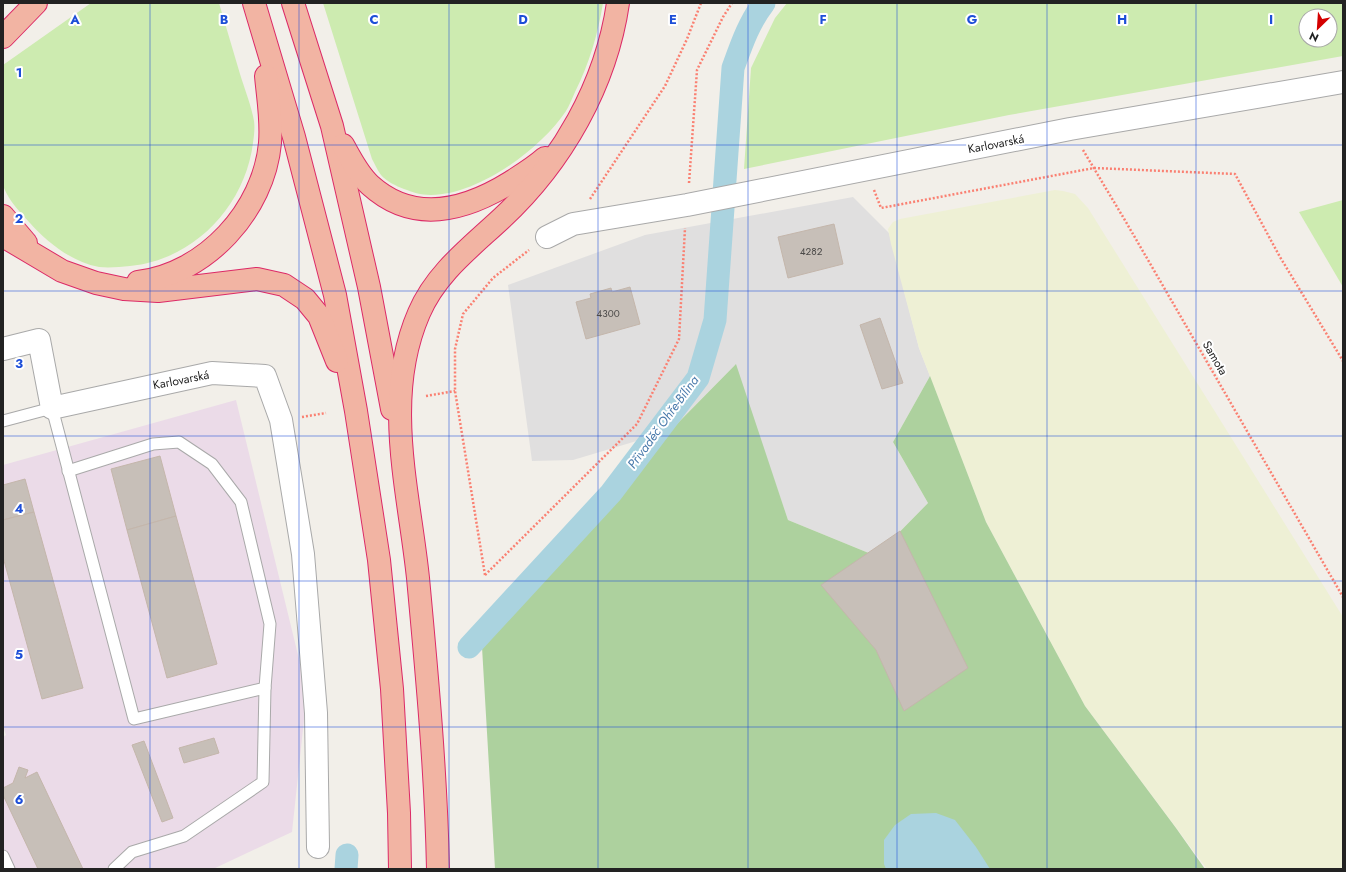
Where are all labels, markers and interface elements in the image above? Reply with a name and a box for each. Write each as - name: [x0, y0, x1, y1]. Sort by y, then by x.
- north arrow: [1298, 8, 1338, 48]
- text: A: [69, 10, 80, 29]
- text: B: [220, 10, 229, 29]
- text: C: [369, 10, 379, 29]
- text: D: [518, 10, 528, 29]
- text: E: [669, 10, 677, 29]
- text: F: [819, 10, 827, 29]
- text: G: [967, 10, 978, 29]
- text: H: [1117, 10, 1127, 29]
- text: I: [1269, 10, 1273, 29]
- text: N: [1306, 28, 1321, 46]
- text: 1: [16, 63, 22, 82]
- street label: Karlovarská: [966, 130, 1026, 158]
- text: 2: [15, 209, 23, 228]
- house number: 4282: [800, 244, 823, 259]
- house number: 4300: [596, 306, 620, 321]
- street label: Samota: [1198, 338, 1232, 379]
- text: 3: [15, 354, 23, 373]
- street label: Karlovarská: [151, 366, 211, 394]
- water label: Přivaděč Ohře-Bílina: [623, 372, 703, 472]
- text: 4: [14, 499, 24, 518]
- text: 5: [15, 645, 23, 664]
- text: 6: [15, 790, 24, 809]

